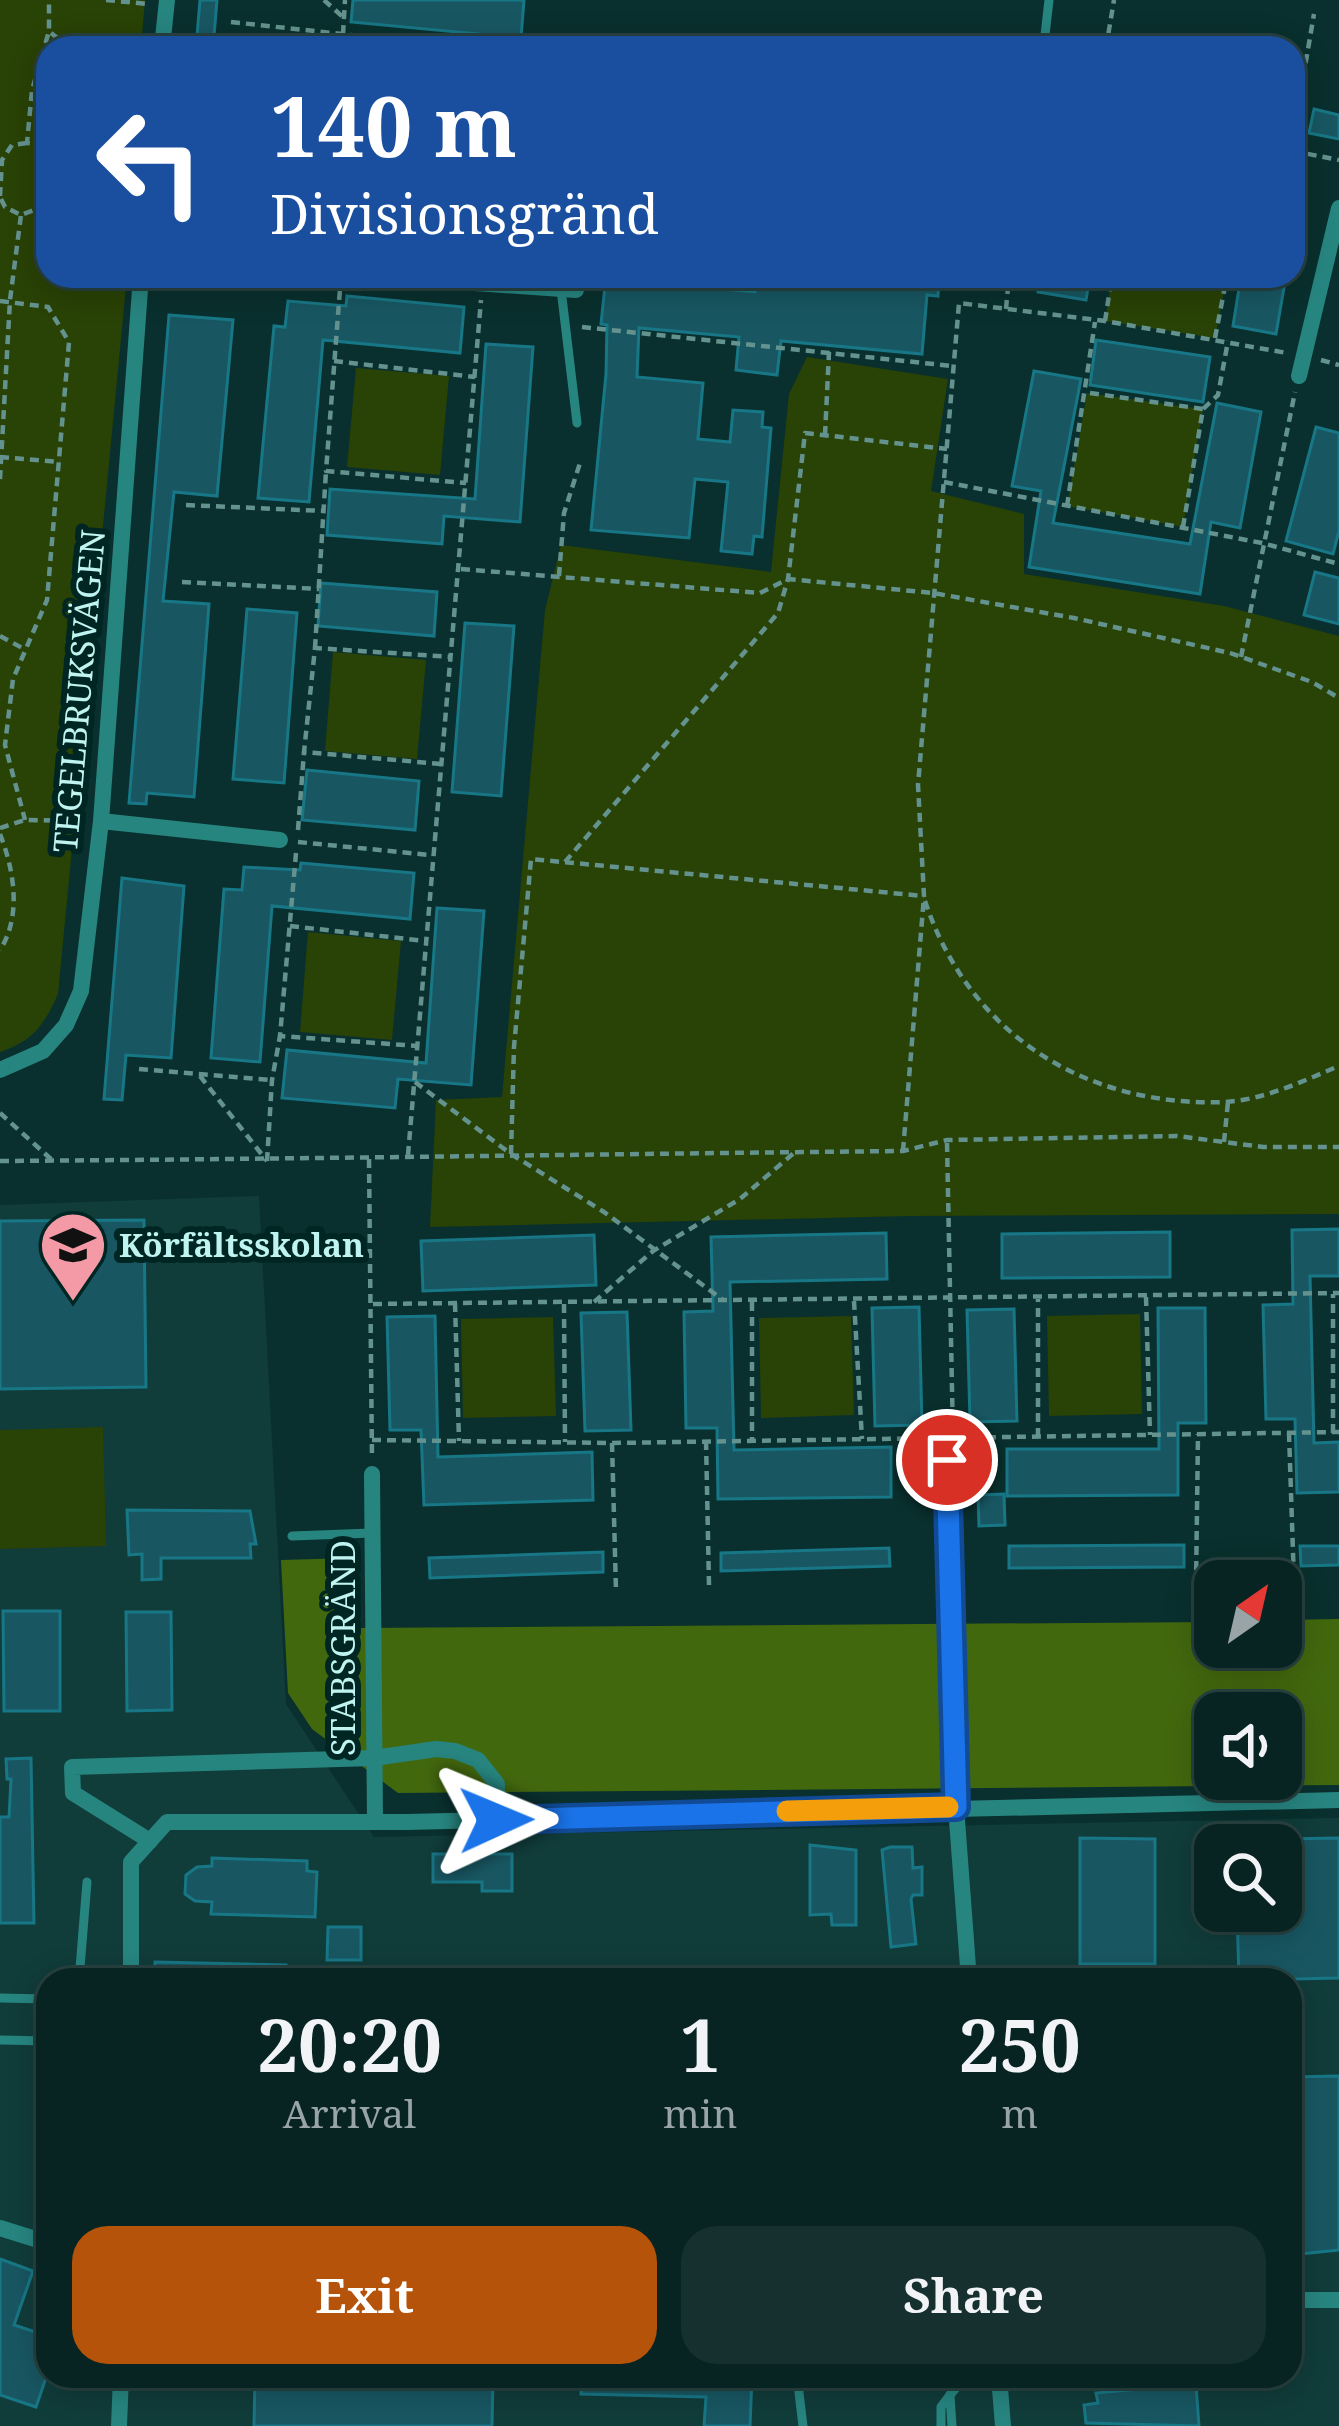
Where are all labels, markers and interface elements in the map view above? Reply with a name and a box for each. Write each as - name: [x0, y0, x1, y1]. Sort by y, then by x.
- text: 140 m: [270, 67, 517, 182]
- icon: left: [72, 84, 228, 240]
- text: Divisionsgränd: [270, 176, 659, 250]
- street label: TEGELBRUKSVÄGEN: [42, 528, 115, 854]
- school or university icon: Körfältsskolan: [38, 1210, 108, 1304]
- place label: Körfältsskolan: [119, 1222, 364, 1267]
- pin: [896, 1409, 998, 1511]
- icon: arrive: [914, 1427, 980, 1493]
- street label: STABSGRÄND: [320, 1540, 365, 1756]
- north arrow: [1194, 1560, 1302, 1668]
- map controls: [1194, 1560, 1302, 1932]
- button: sound: [1194, 1692, 1302, 1800]
- position arrow: [433, 1757, 559, 1883]
- button: search: [1194, 1824, 1302, 1932]
- text: 20:20: [257, 1995, 442, 2093]
- text: 1: [680, 1995, 721, 2093]
- text: 250: [959, 1995, 1081, 2093]
- text: Arrival: [283, 2086, 416, 2139]
- text: min: [663, 2086, 738, 2139]
- text: m: [1001, 2086, 1038, 2139]
- button: Exit: [72, 2226, 657, 2364]
- button: Share: [681, 2226, 1266, 2364]

